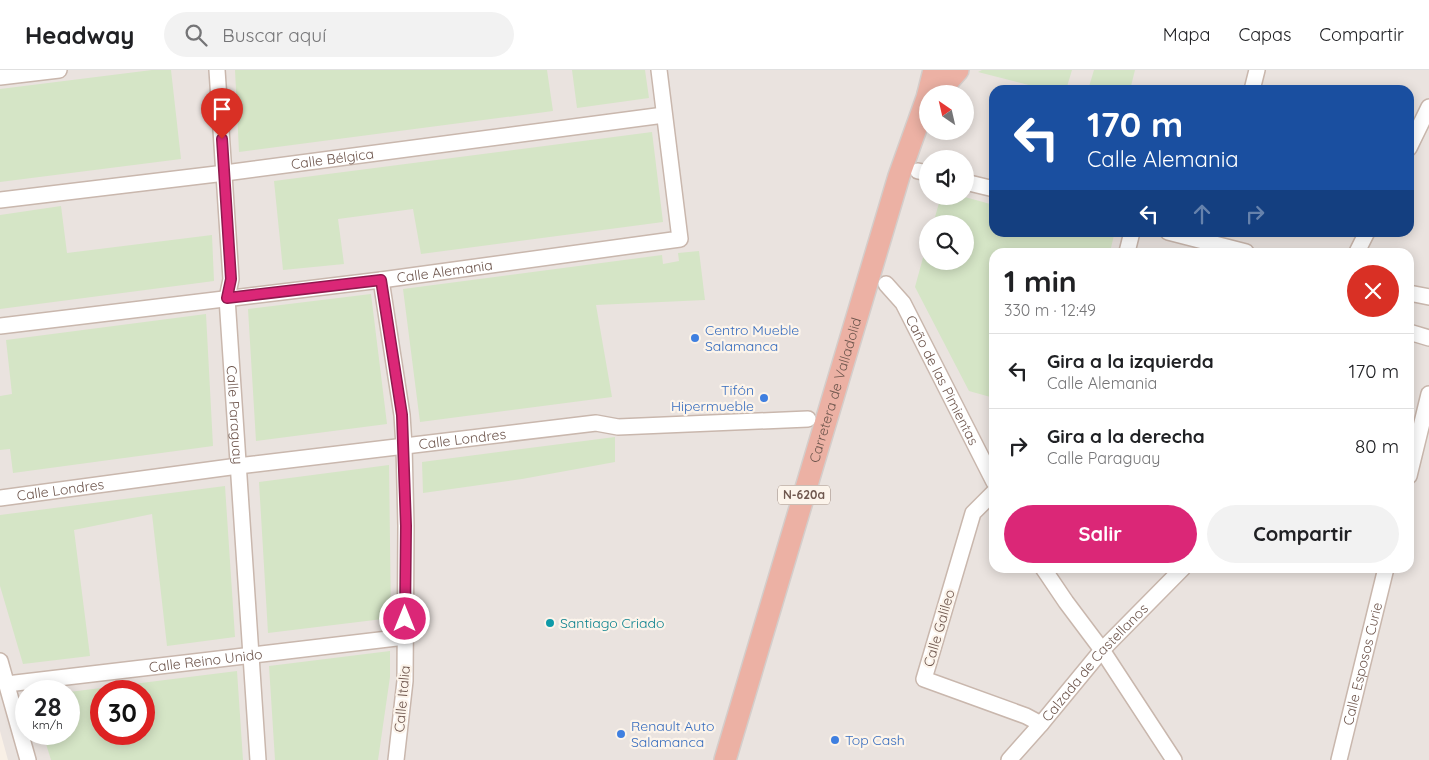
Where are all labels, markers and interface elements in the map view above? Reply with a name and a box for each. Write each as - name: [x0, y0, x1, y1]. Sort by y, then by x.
- search box: [164, 12, 514, 57]
- text: Headway: [25, 20, 134, 50]
- icon: search: [182, 21, 210, 49]
- text: Buscar aquí: [222, 23, 326, 47]
- text: Mapa: [1163, 23, 1210, 46]
- text: Capas: [1238, 23, 1291, 46]
- text: Compartir: [1319, 23, 1404, 46]
- north arrow: [919, 85, 974, 140]
- map controls: [919, 85, 974, 270]
- pin: [201, 88, 243, 139]
- icon: arrive: [208, 95, 236, 123]
- text: 170 m: [1087, 102, 1183, 146]
- icon: left: [1004, 105, 1069, 170]
- street label: Calle Bélgica: [290, 144, 375, 173]
- text: Calle Alemania: [1087, 145, 1239, 173]
- button: sound: [919, 150, 974, 205]
- icon: left: [1135, 200, 1163, 228]
- icon: ahead: [1188, 200, 1216, 228]
- icon: right: [1241, 200, 1269, 228]
- button: search: [919, 215, 974, 270]
- street label: Calle Alemania: [396, 256, 494, 287]
- text: 1 min: [1004, 262, 1077, 300]
- button: close: [1347, 265, 1399, 317]
- text: 330 m · 12:49: [1004, 300, 1096, 320]
- street label: Caño de las Pimientas: [902, 312, 983, 448]
- street label: Carretera de Valladolid: [805, 315, 865, 465]
- place label: Centro Mueble Salamanca: [705, 321, 799, 355]
- marker: Centro Mueble Salamanca: [689, 332, 701, 344]
- text: Gira a la izquierda: [1047, 349, 1214, 373]
- icon: left: [1004, 357, 1032, 385]
- text: 170 m: [1348, 359, 1399, 383]
- street label: Calle Paraguay: [223, 365, 247, 465]
- text: Calle Alemania: [1047, 373, 1157, 393]
- place label: Tifón Hipermueble: [671, 381, 754, 415]
- marker: Tifón Hipermueble: [758, 392, 770, 404]
- text: Gira a la derecha: [1047, 424, 1205, 448]
- street label: Calle Londres: [418, 425, 507, 453]
- icon: right: [1004, 432, 1032, 460]
- text: 80 m: [1355, 434, 1399, 458]
- text: Calle Paraguay: [1047, 448, 1160, 468]
- street label: Calle Londres: [16, 475, 105, 505]
- road number: N-620a: [778, 486, 830, 504]
- button: Salir: [1004, 505, 1197, 563]
- button: Compartir: [1207, 505, 1399, 563]
- street label: Calle Galileo: [919, 587, 959, 669]
- position arrow: [378, 592, 430, 644]
- street label: Calzada de Castellanos: [1038, 600, 1152, 725]
- street label: Calle Esposos Curie: [1339, 600, 1386, 727]
- place label: Santiago Criado: [560, 614, 664, 632]
- marker: Santiago Criado: [544, 617, 556, 629]
- street label: Calle Reino Unido: [148, 645, 263, 676]
- street label: Calle Italia: [390, 665, 414, 733]
- speed limit sign: 30: [90, 680, 155, 745]
- text: 28: [34, 691, 61, 722]
- text: km/h: [32, 717, 63, 732]
- place label: Renault Auto Salamanca: [631, 717, 714, 751]
- marker: Renault Auto Salamanca: [615, 728, 627, 740]
- place label: Top Cash: [845, 731, 905, 749]
- marker: Top Cash: [829, 734, 841, 746]

